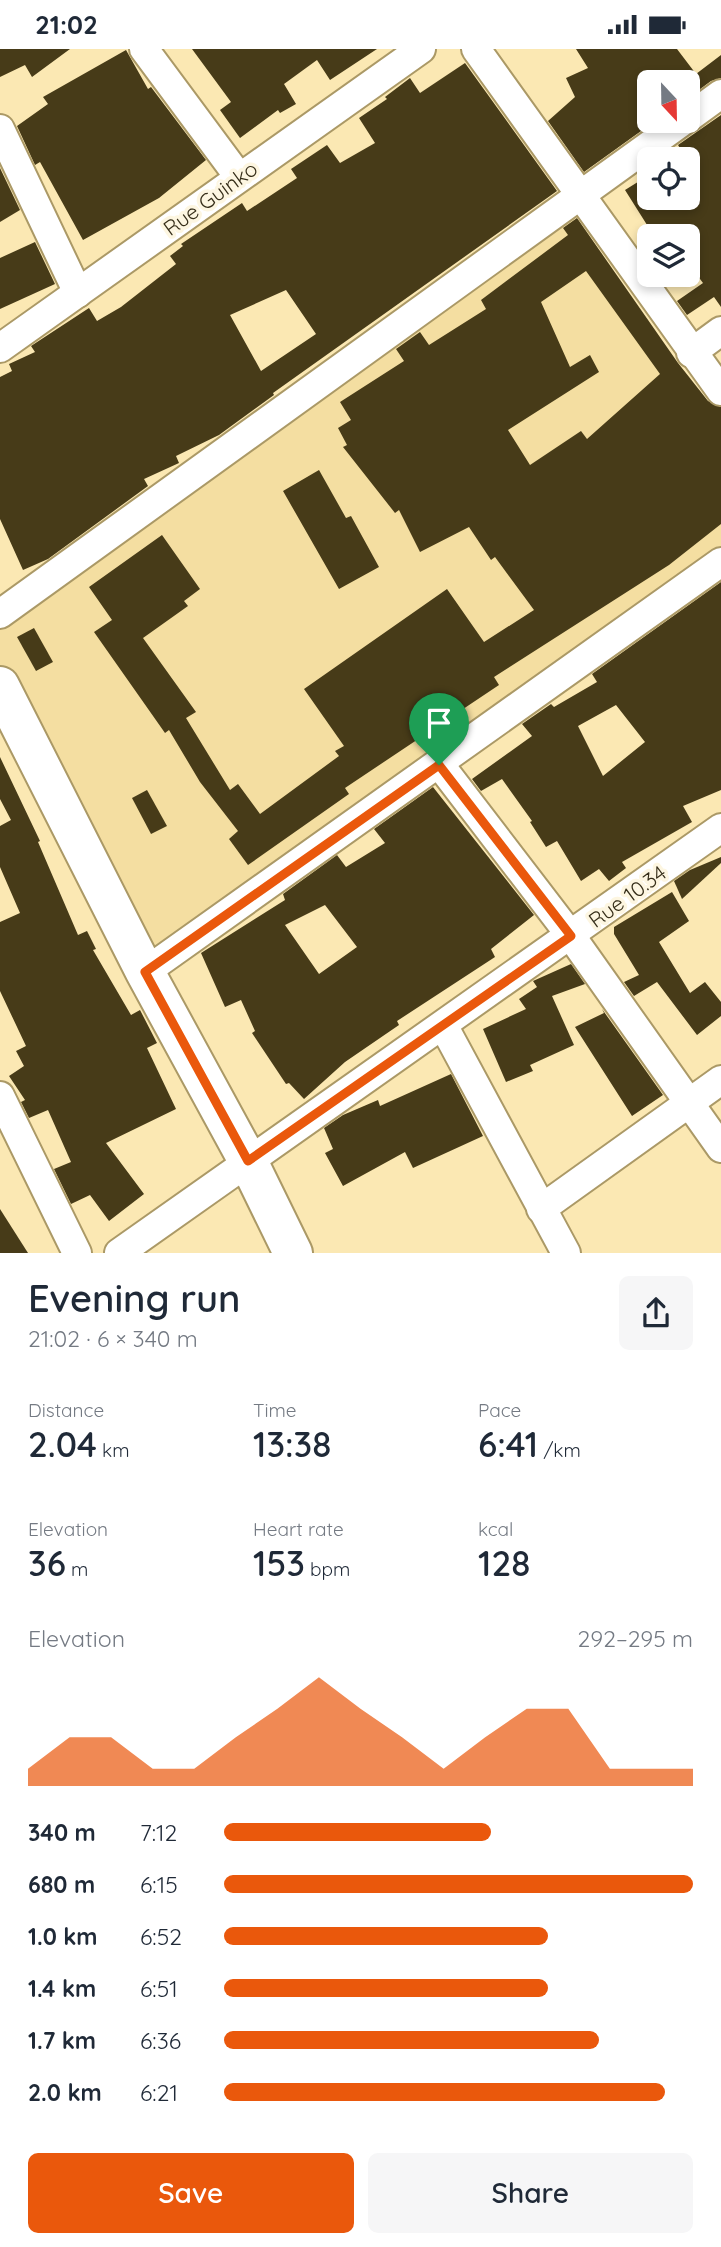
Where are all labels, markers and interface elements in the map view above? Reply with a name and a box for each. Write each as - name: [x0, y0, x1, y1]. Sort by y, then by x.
- text: 21:02: [35, 8, 98, 41]
- north arrow: [637, 70, 700, 133]
- map controls: [637, 70, 700, 287]
- button: locate: [637, 147, 700, 210]
- street label: Rue Guinko: [158, 155, 262, 241]
- button: layers: [637, 224, 700, 287]
- pin: [409, 693, 469, 765]
- icon: arrive: [420, 704, 458, 742]
- street label: Rue 10.34: [583, 859, 671, 933]
- text: Evening run: [28, 1274, 241, 1322]
- button: share: [619, 1276, 693, 1350]
- text: 21:02 · 6 × 340 m: [28, 1324, 198, 1353]
- text: Distance: [28, 1398, 104, 1422]
- text: Time: [253, 1398, 297, 1422]
- text: Pace: [478, 1398, 521, 1422]
- text: 2.04: [28, 1422, 97, 1466]
- text: 13:38: [253, 1422, 331, 1466]
- text: 6:41: [478, 1422, 538, 1466]
- text: km: [97, 1438, 130, 1462]
- text: /km: [538, 1438, 581, 1462]
- text: Elevation: [28, 1517, 108, 1541]
- text: Heart rate: [253, 1517, 344, 1541]
- text: kcal: [478, 1517, 513, 1541]
- text: 36: [28, 1541, 66, 1585]
- text: 153: [253, 1541, 305, 1585]
- text: 128: [478, 1541, 530, 1585]
- text: m: [66, 1557, 88, 1581]
- text: bpm: [305, 1557, 350, 1581]
- text: Elevation: [28, 1624, 125, 1653]
- text: 292–295 m: [578, 1624, 693, 1653]
- text: 340 m: [28, 1818, 96, 1847]
- text: 7:12: [140, 1818, 177, 1847]
- text: 680 m: [28, 1870, 95, 1899]
- text: 6:15: [140, 1870, 178, 1899]
- text: 1.0 km: [28, 1922, 98, 1951]
- text: 6:52: [140, 1922, 182, 1951]
- text: 1.4 km: [28, 1974, 96, 2003]
- text: 6:51: [140, 1974, 178, 2003]
- text: 1.7 km: [28, 2026, 96, 2055]
- text: 6:36: [140, 2026, 181, 2055]
- text: 2.0 km: [28, 2078, 102, 2107]
- text: 6:21: [140, 2078, 178, 2107]
- button: Save: [28, 2153, 354, 2233]
- button: Share: [368, 2153, 693, 2233]

